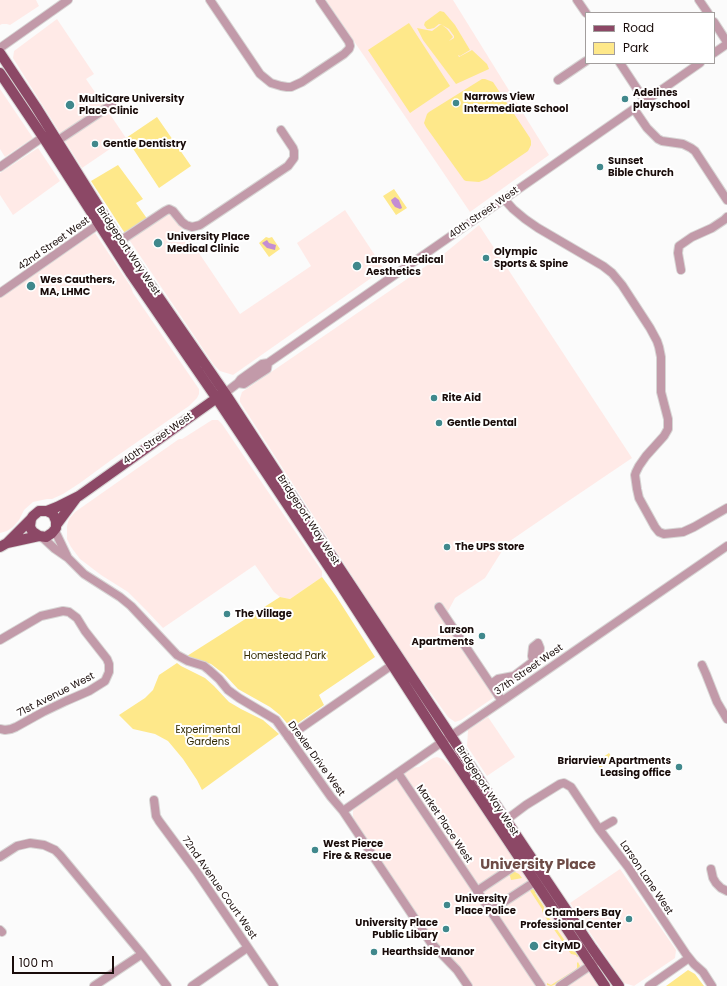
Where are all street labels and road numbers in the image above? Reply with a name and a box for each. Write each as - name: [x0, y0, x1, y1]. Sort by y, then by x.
- street label: 40th Street West: [447, 185, 521, 241]
- street label: Bridgeport Way West: [94, 204, 162, 298]
- street label: 42nd Street West: [16, 215, 92, 273]
- street label: 40th Street West: [121, 411, 195, 467]
- street label: Bridgeport Way West: [274, 473, 342, 567]
- street label: 37th Street West: [492, 642, 566, 698]
- street label: 71st Avenue West: [15, 670, 97, 720]
- street label: Drexler Drive West: [285, 719, 347, 799]
- street label: Bridgeport Way West: [453, 744, 521, 838]
- street label: Market Place West: [413, 783, 475, 865]
- street label: 72nd Avenue Court West: [179, 834, 259, 942]
- street label: Larson Lane West: [617, 839, 675, 917]

